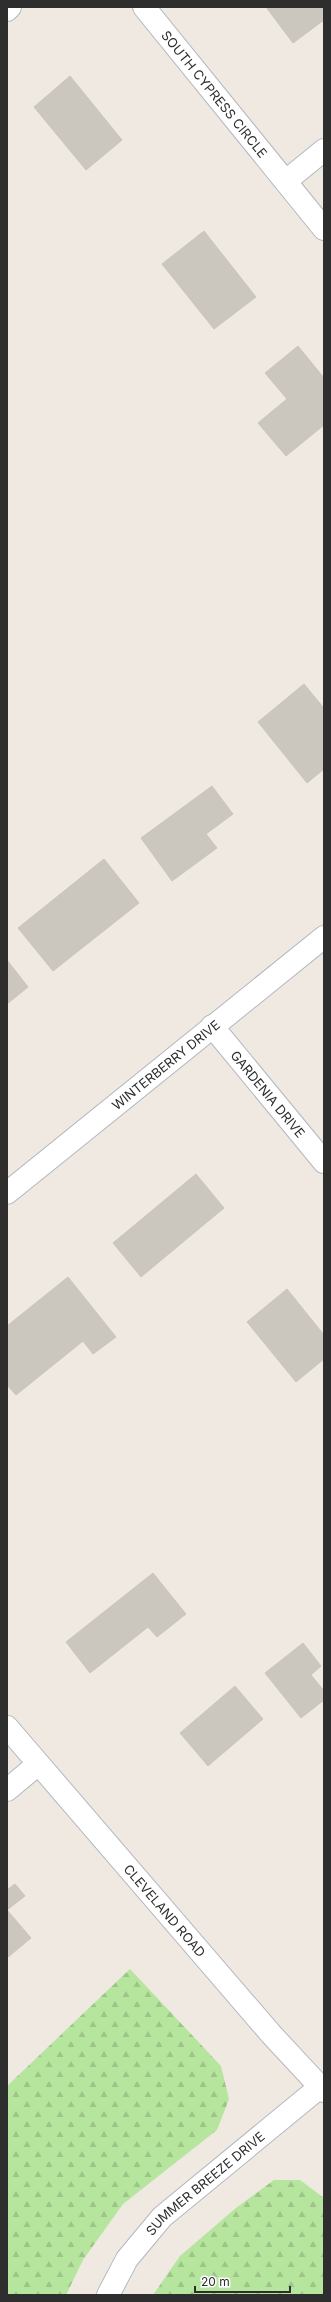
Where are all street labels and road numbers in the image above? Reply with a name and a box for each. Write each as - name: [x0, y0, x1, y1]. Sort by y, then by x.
- street label: SOUTH CYPRESS CIRCLE: [158, 27, 271, 161]
- street label: WINTERBERRY DRIVE: [109, 1016, 223, 1113]
- street label: GARDENIA DRIVE: [227, 1047, 308, 1141]
- street label: CLEVELAND ROAD: [121, 1861, 209, 1960]
- street label: SUMMER BREEZE DRIVE: [142, 2128, 268, 2238]

